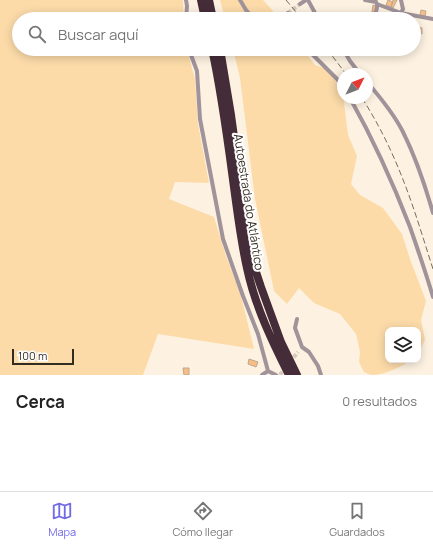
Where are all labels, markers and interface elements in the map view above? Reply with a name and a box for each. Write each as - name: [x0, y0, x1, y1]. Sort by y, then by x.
- search box: [12, 12, 421, 56]
- icon: search: [26, 23, 48, 45]
- text: Buscar aquí: [58, 24, 139, 45]
- north arrow: [337, 68, 373, 104]
- street label: Autoestrada do Atlántico: [230, 133, 268, 271]
- map controls: [385, 327, 421, 363]
- button: layers: [385, 327, 421, 363]
- scale bar: [12, 347, 74, 366]
- text: 100 m: [18, 348, 47, 363]
- text: Cerca: [16, 390, 65, 413]
- text: 0 resultados: [342, 392, 417, 410]
- tab: Mapa: [48, 500, 76, 539]
- tab: Cómo llegar: [172, 500, 233, 539]
- tab: Guardados: [329, 500, 385, 539]

